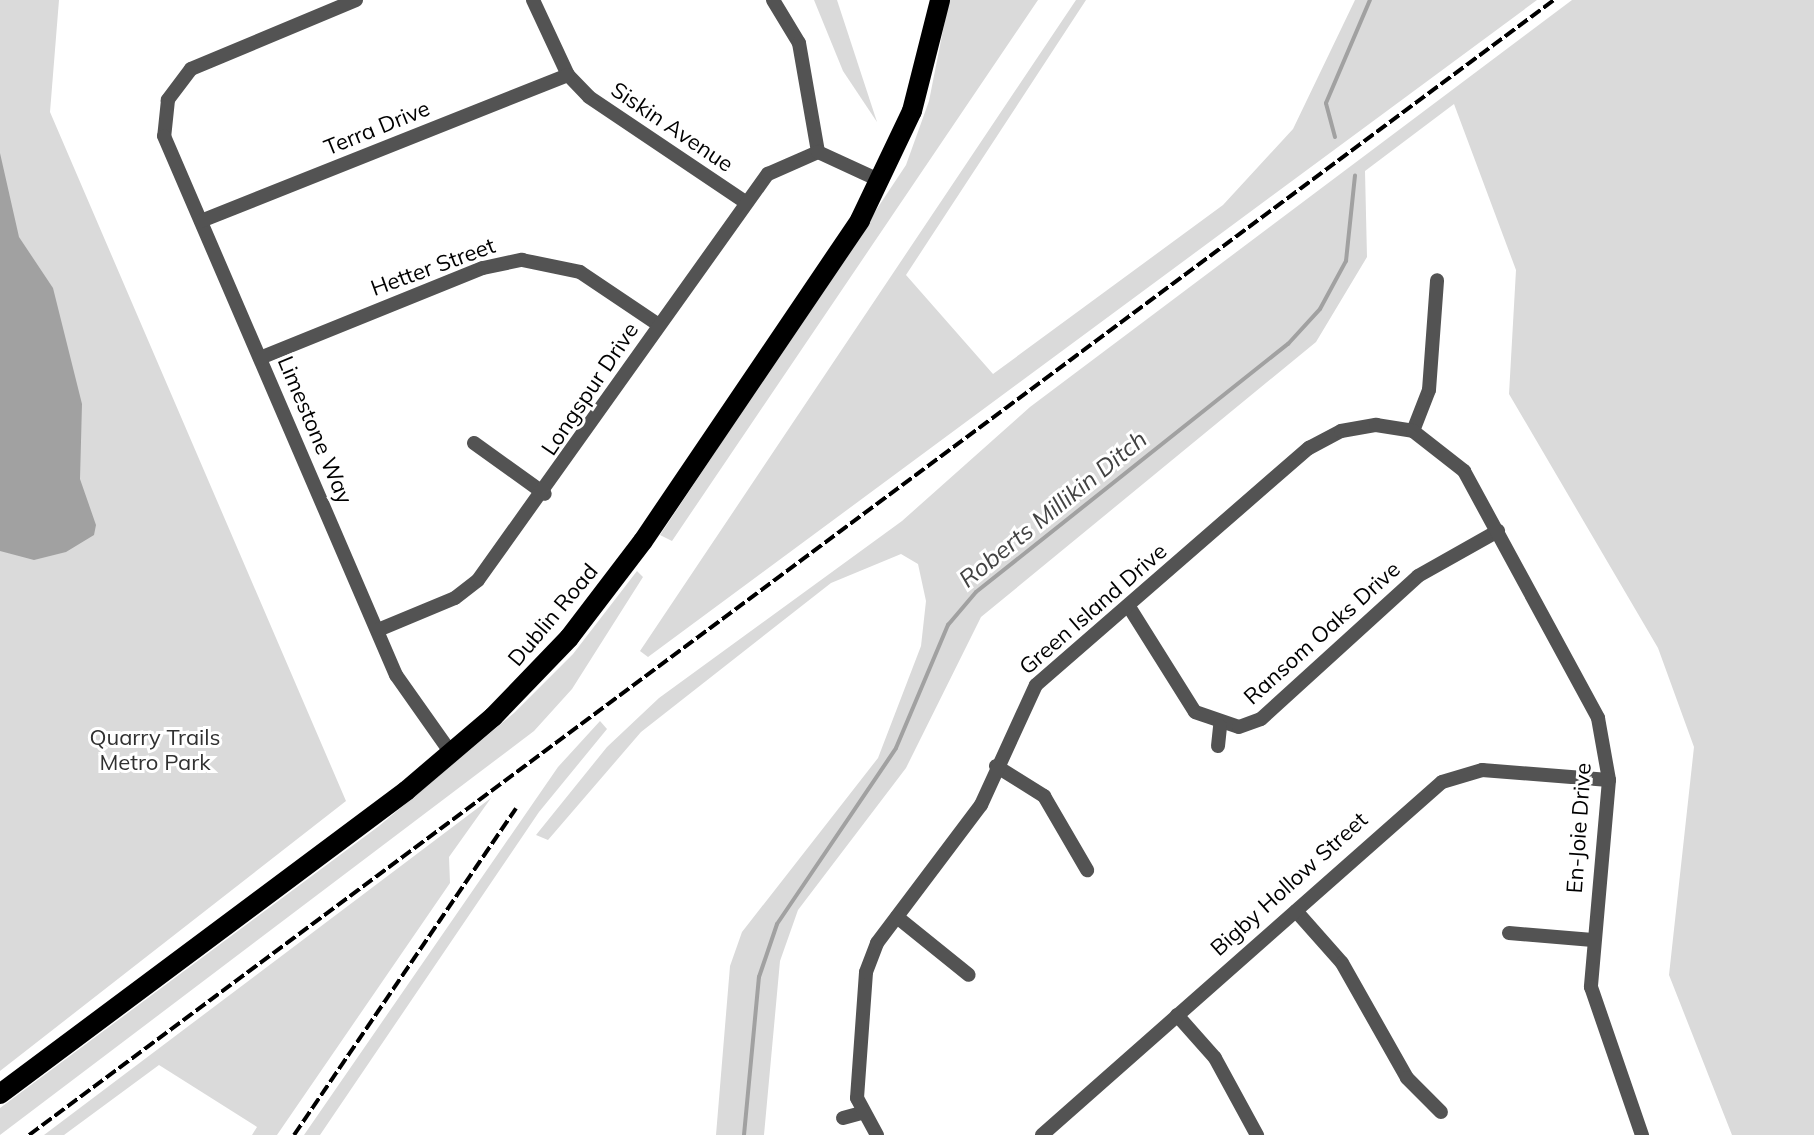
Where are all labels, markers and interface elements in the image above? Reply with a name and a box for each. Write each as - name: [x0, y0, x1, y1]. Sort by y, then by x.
- street label: Siskin Avenue: [606, 76, 738, 178]
- street label: Terra Drive: [320, 95, 434, 161]
- street label: Hetter Street: [367, 232, 499, 302]
- street label: Longspur Drive: [536, 318, 644, 460]
- street label: Limestone Way: [272, 352, 358, 508]
- water label: Roberts Millikin Ditch: [953, 424, 1153, 594]
- street label: Green Island Drive: [1014, 538, 1172, 680]
- street label: Ransom Oaks Drive: [1239, 556, 1405, 710]
- street label: Dublin Road: [503, 558, 603, 672]
- park label: Quarry Trails Metro Park: [89, 724, 221, 776]
- street label: En-Joie Drive: [1561, 762, 1597, 894]
- street label: Bigby Hollow Street: [1205, 807, 1373, 961]

